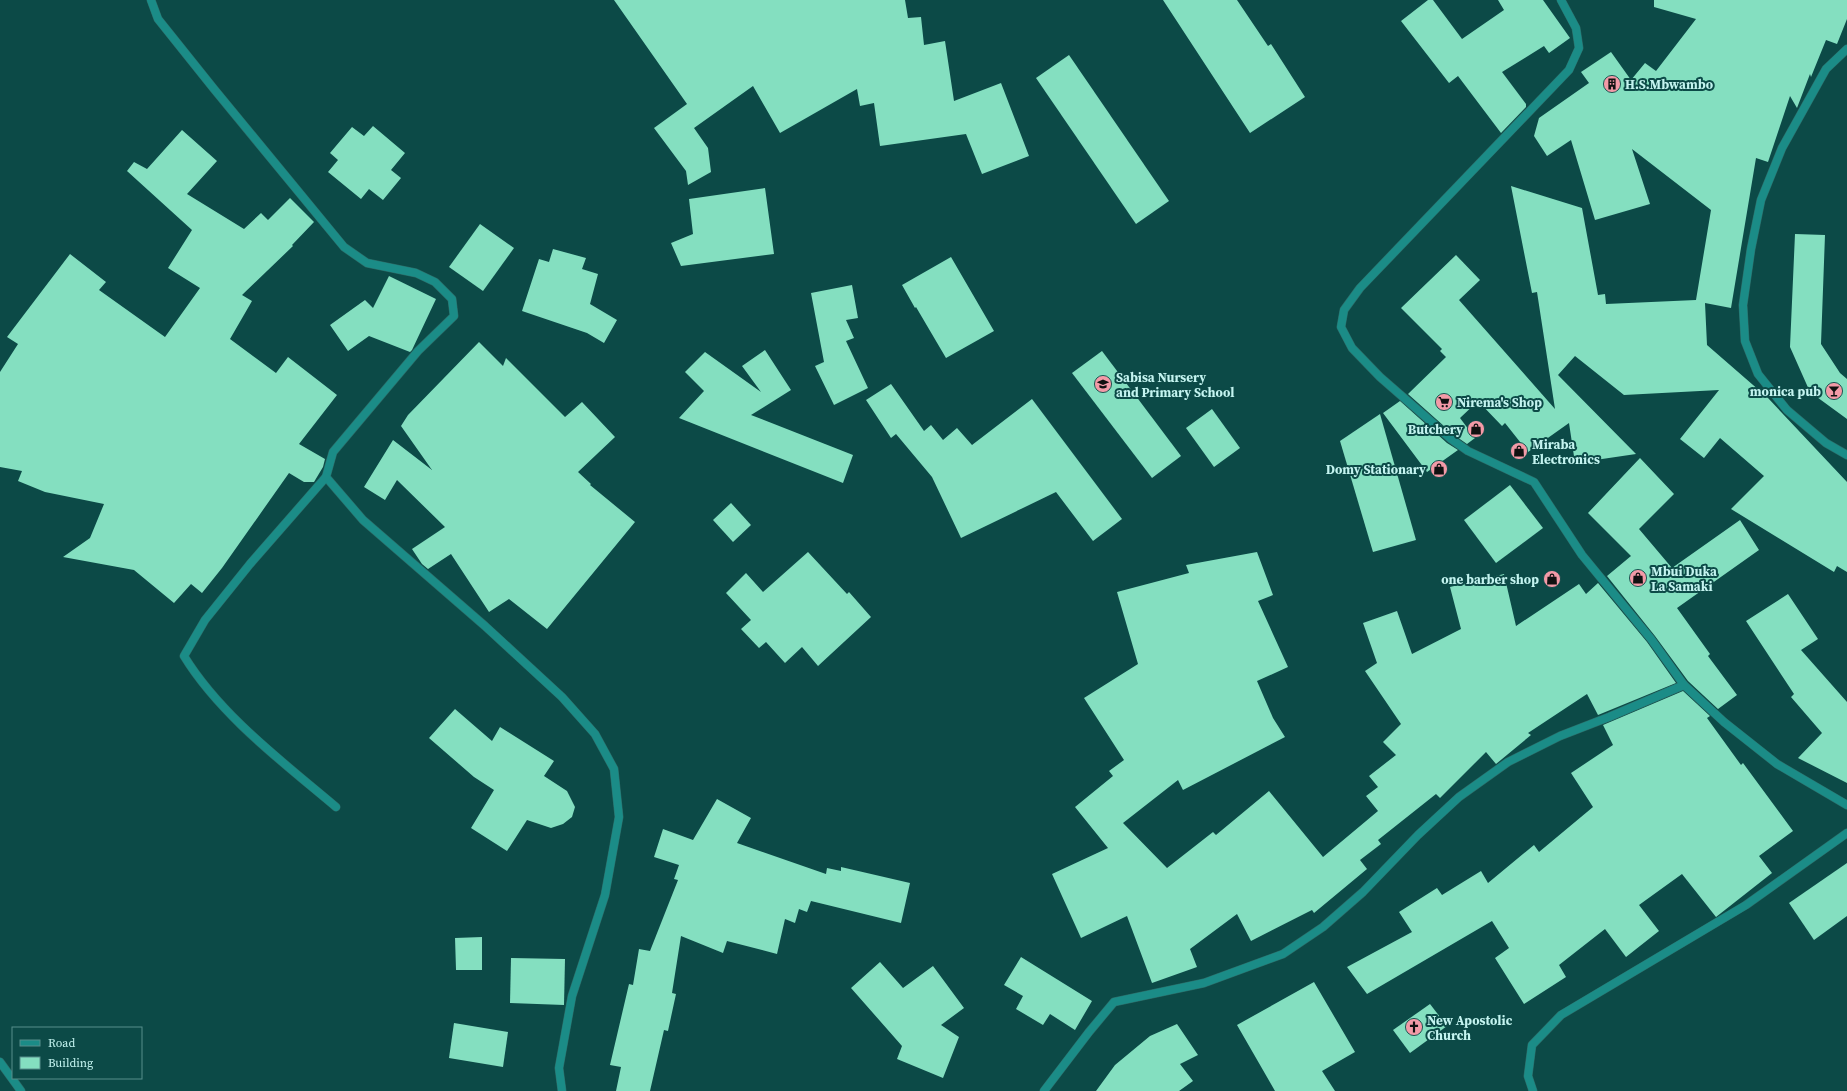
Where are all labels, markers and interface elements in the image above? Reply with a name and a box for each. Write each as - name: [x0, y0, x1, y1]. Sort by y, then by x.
- building icon: H.S.Mbwambo: [1602, 74, 1622, 94]
- place label: H.S.Mbwambo: [1625, 76, 1713, 93]
- place label: Sabisa Nursery and Primary School: [1116, 369, 1234, 401]
- school or university icon: Sabisa Nursery and Primary School: [1093, 374, 1113, 394]
- bar icon: monica pub: [1824, 381, 1844, 401]
- place label: monica pub: [1750, 383, 1821, 400]
- supermarket icon: Nirema's Shop: [1434, 392, 1454, 412]
- place label: Nirema's Shop: [1457, 394, 1542, 411]
- shop icon: Butchery: [1466, 419, 1486, 439]
- place label: Butchery: [1408, 421, 1463, 438]
- place label: Miraba Electronics: [1532, 436, 1600, 468]
- shop icon: Miraba Electronics: [1509, 441, 1529, 461]
- shop icon: Domy Stationary: [1429, 459, 1449, 479]
- place label: Domy Stationary: [1326, 461, 1426, 478]
- place label: Mbui Duka La Samaki: [1651, 563, 1717, 595]
- shop icon: Mbui Duka La Samaki: [1628, 568, 1648, 588]
- shop icon: one barber shop: [1542, 569, 1562, 589]
- place label: one barber shop: [1441, 571, 1539, 588]
- place label: New Apostolic Church: [1427, 1012, 1513, 1044]
- church icon: New Apostolic Church: [1404, 1017, 1424, 1037]
- legend: [12, 1027, 142, 1079]
- text: Road: [48, 1035, 75, 1051]
- text: Building: [48, 1055, 93, 1071]

